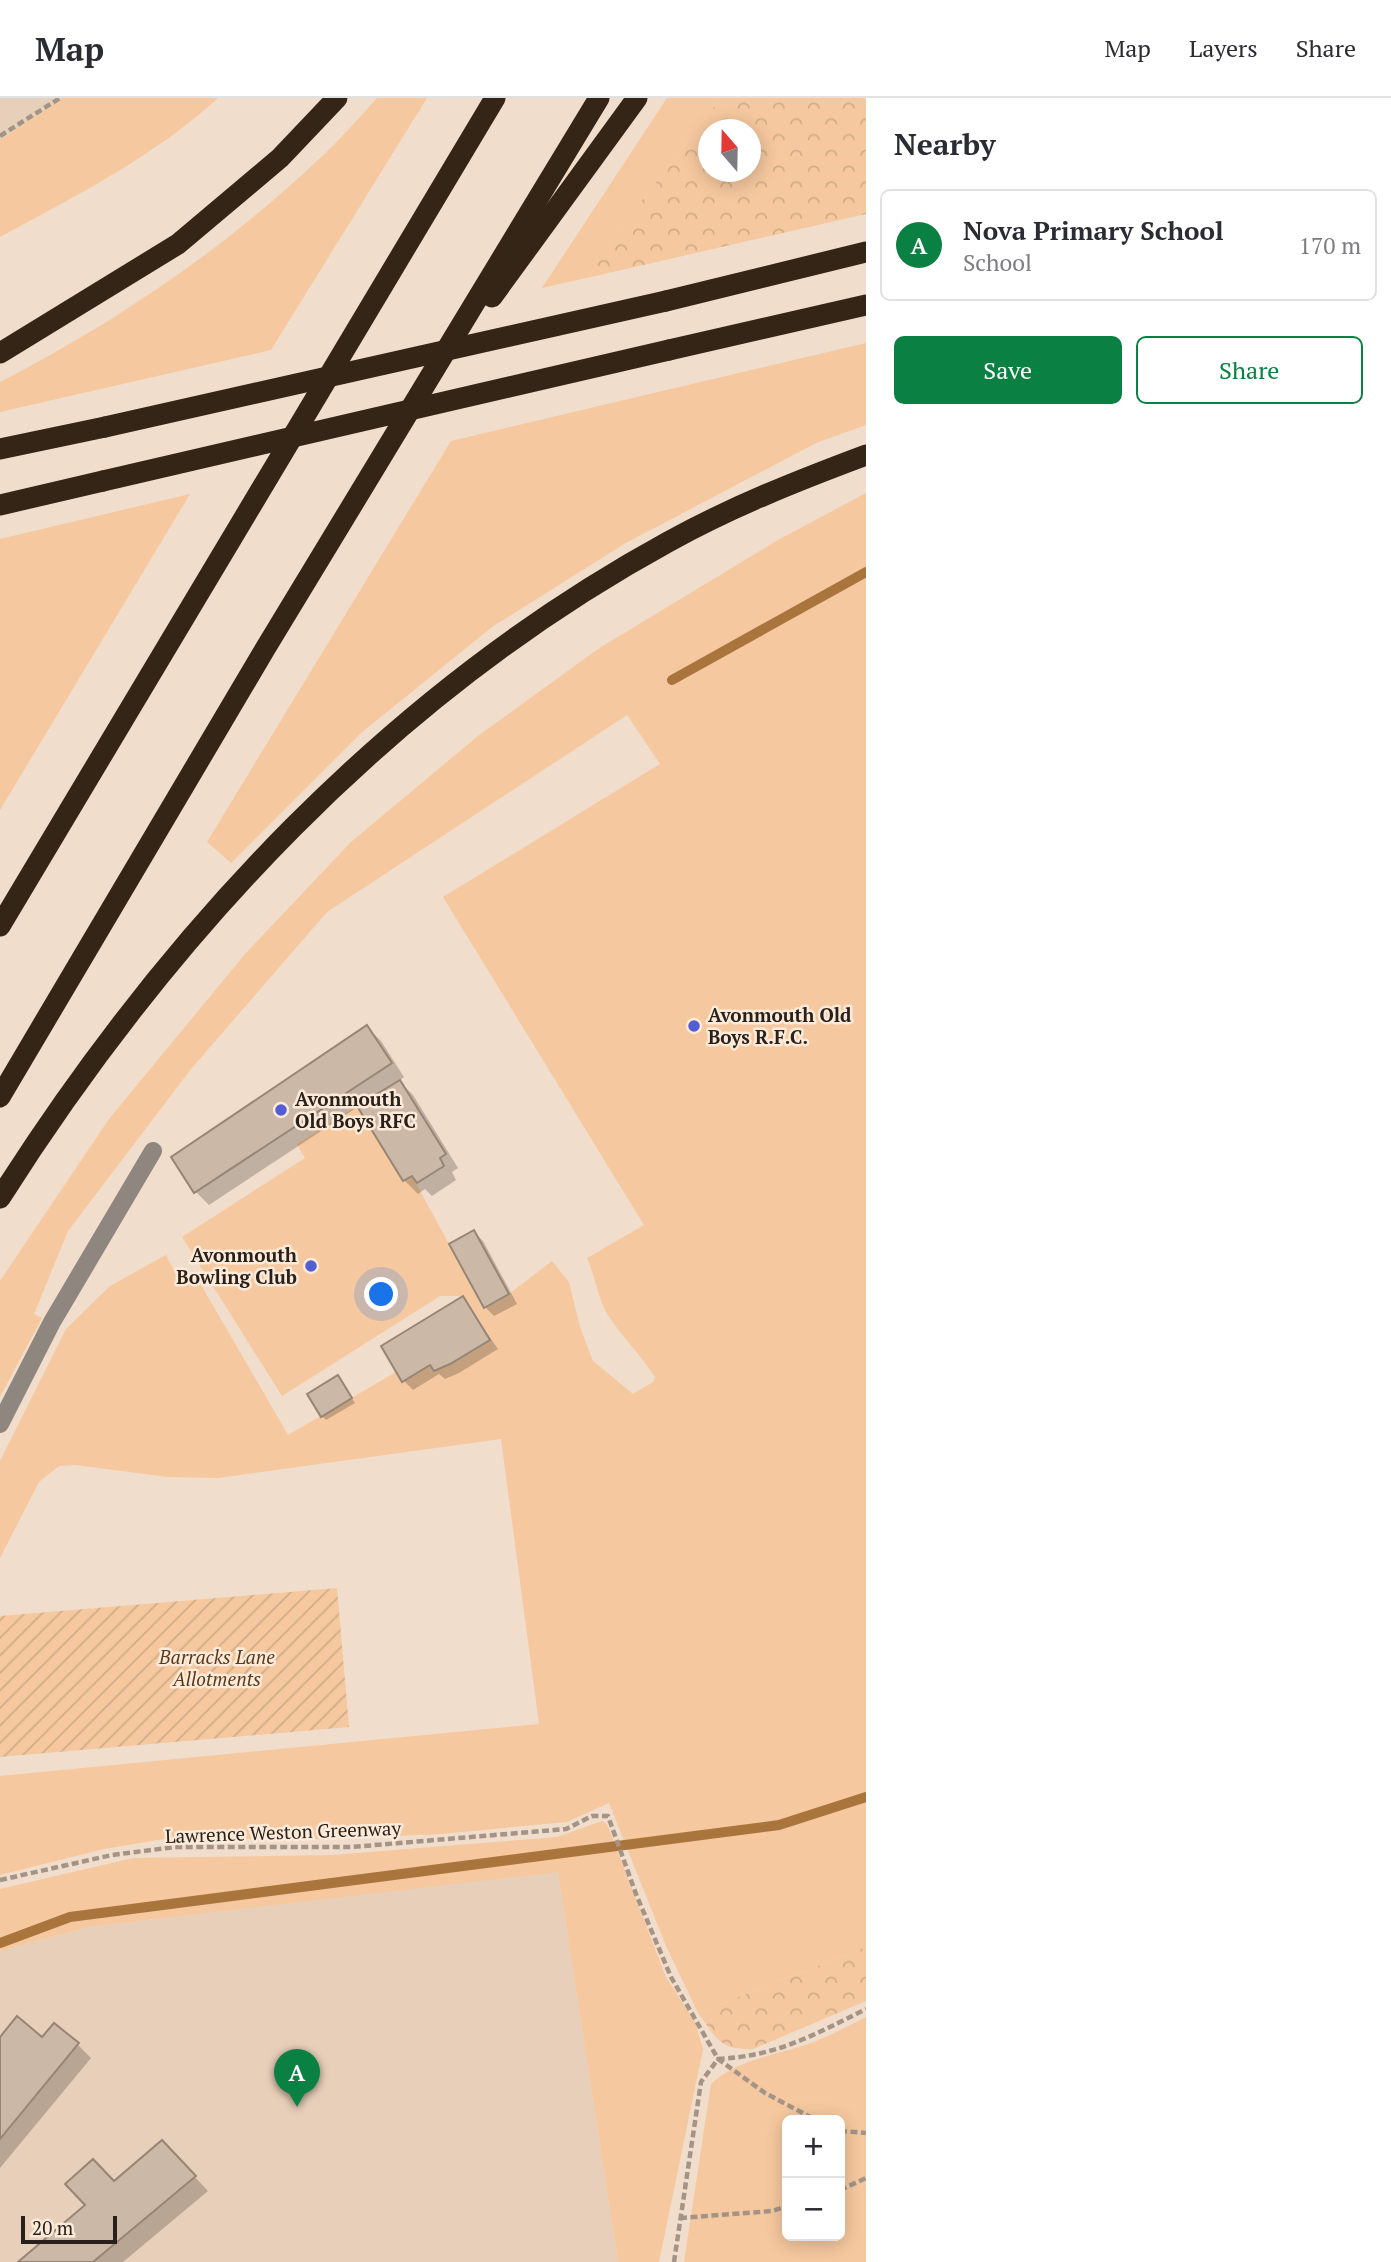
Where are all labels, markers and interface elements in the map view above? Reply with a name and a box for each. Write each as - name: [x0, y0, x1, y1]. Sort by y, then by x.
- text: Map: [35, 27, 104, 70]
- text: Map: [1104, 32, 1151, 64]
- text: Layers: [1189, 32, 1258, 64]
- text: Share: [1296, 32, 1356, 64]
- north arrow: [698, 119, 761, 182]
- text: Nearby: [894, 124, 996, 164]
- text: Nova Primary School: [963, 213, 1224, 247]
- text: A: [911, 230, 927, 261]
- text: 170 m: [1299, 230, 1361, 261]
- text: School: [963, 247, 1032, 278]
- button: Save: [894, 336, 1122, 404]
- button: Share: [1136, 336, 1363, 404]
- place label: Avonmouth Old Boys R.F.C.: [708, 1002, 852, 1049]
- marker: Avonmouth Old Boys R.F.C.: [686, 1018, 702, 1034]
- place label: Avonmouth Old Boys RFC: [295, 1086, 416, 1133]
- marker: Avonmouth Old Boys RFC: [273, 1102, 289, 1118]
- place label: Avonmouth Bowling Club: [176, 1242, 297, 1289]
- marker: Avonmouth Bowling Club: [303, 1258, 319, 1274]
- your location: [364, 1277, 398, 1311]
- park label: Barracks Lane Allotments: [158, 1644, 275, 1691]
- street label: Lawrence Weston Greenway: [165, 1815, 402, 1848]
- pin: A: [274, 2049, 320, 2107]
- map controls: [782, 2115, 845, 2241]
- button: +: [782, 2115, 845, 2178]
- button: −: [782, 2178, 845, 2241]
- scale bar: [21, 2213, 117, 2245]
- text: 20 m: [32, 2215, 73, 2240]

